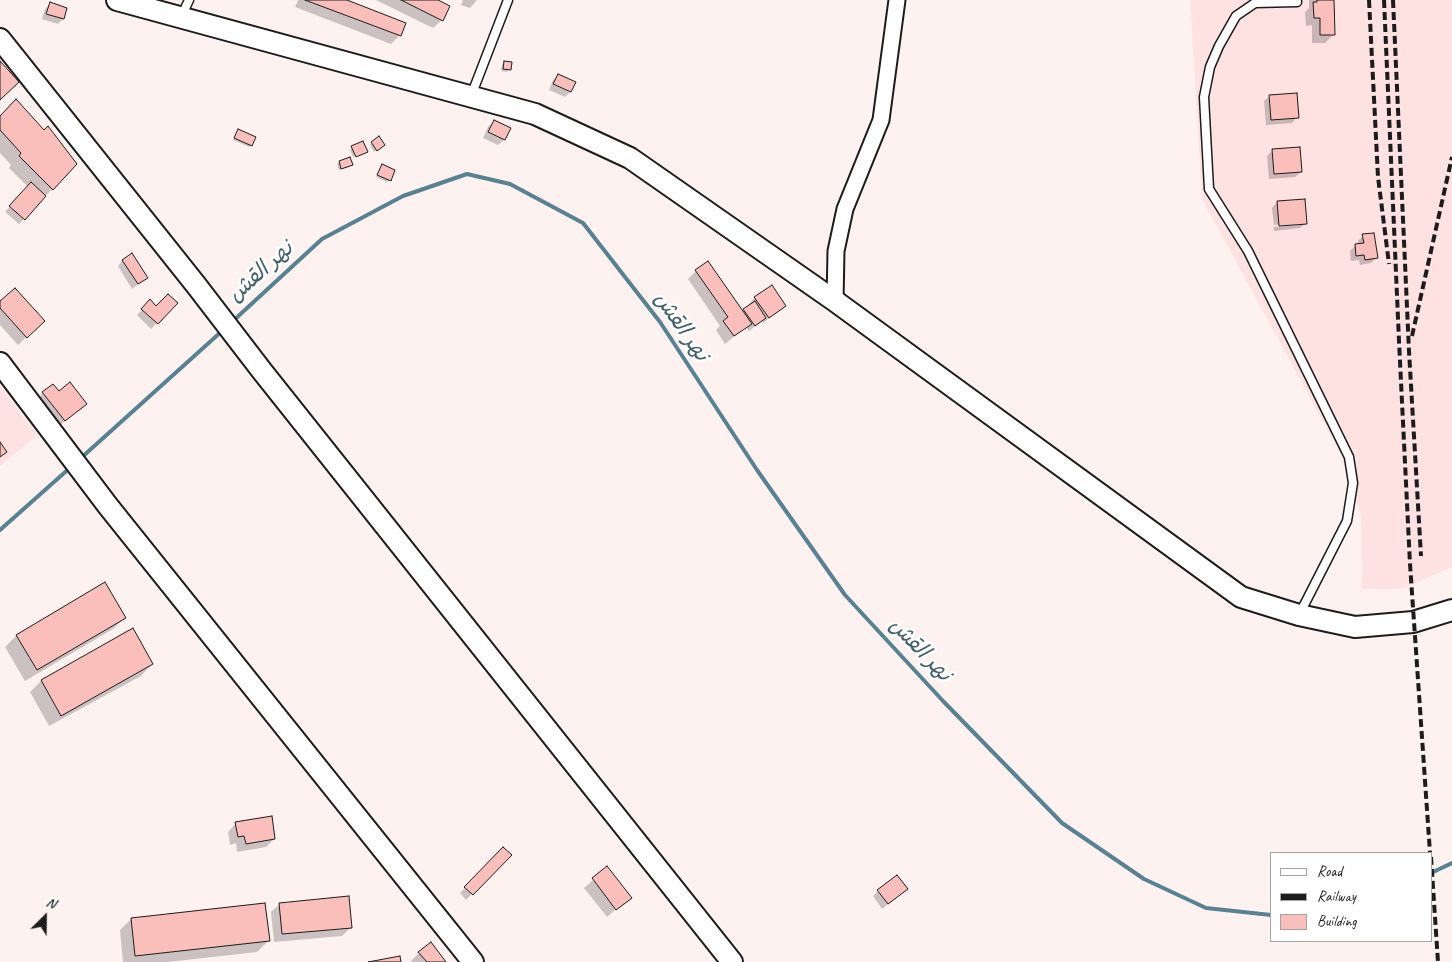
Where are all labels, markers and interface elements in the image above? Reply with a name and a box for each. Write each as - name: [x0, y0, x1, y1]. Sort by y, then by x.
- water label: نهر القش: [223, 236, 299, 308]
- water label: نهر القش: [648, 287, 714, 367]
- water label: نهر القش: [883, 612, 957, 688]
- legend: [1270, 852, 1432, 942]
- text: Road: [1317, 862, 1342, 881]
- text: Railway: [1317, 887, 1356, 906]
- north arrow: [20, 892, 70, 942]
- text: N: [44, 893, 58, 912]
- text: Building: [1317, 912, 1356, 931]

